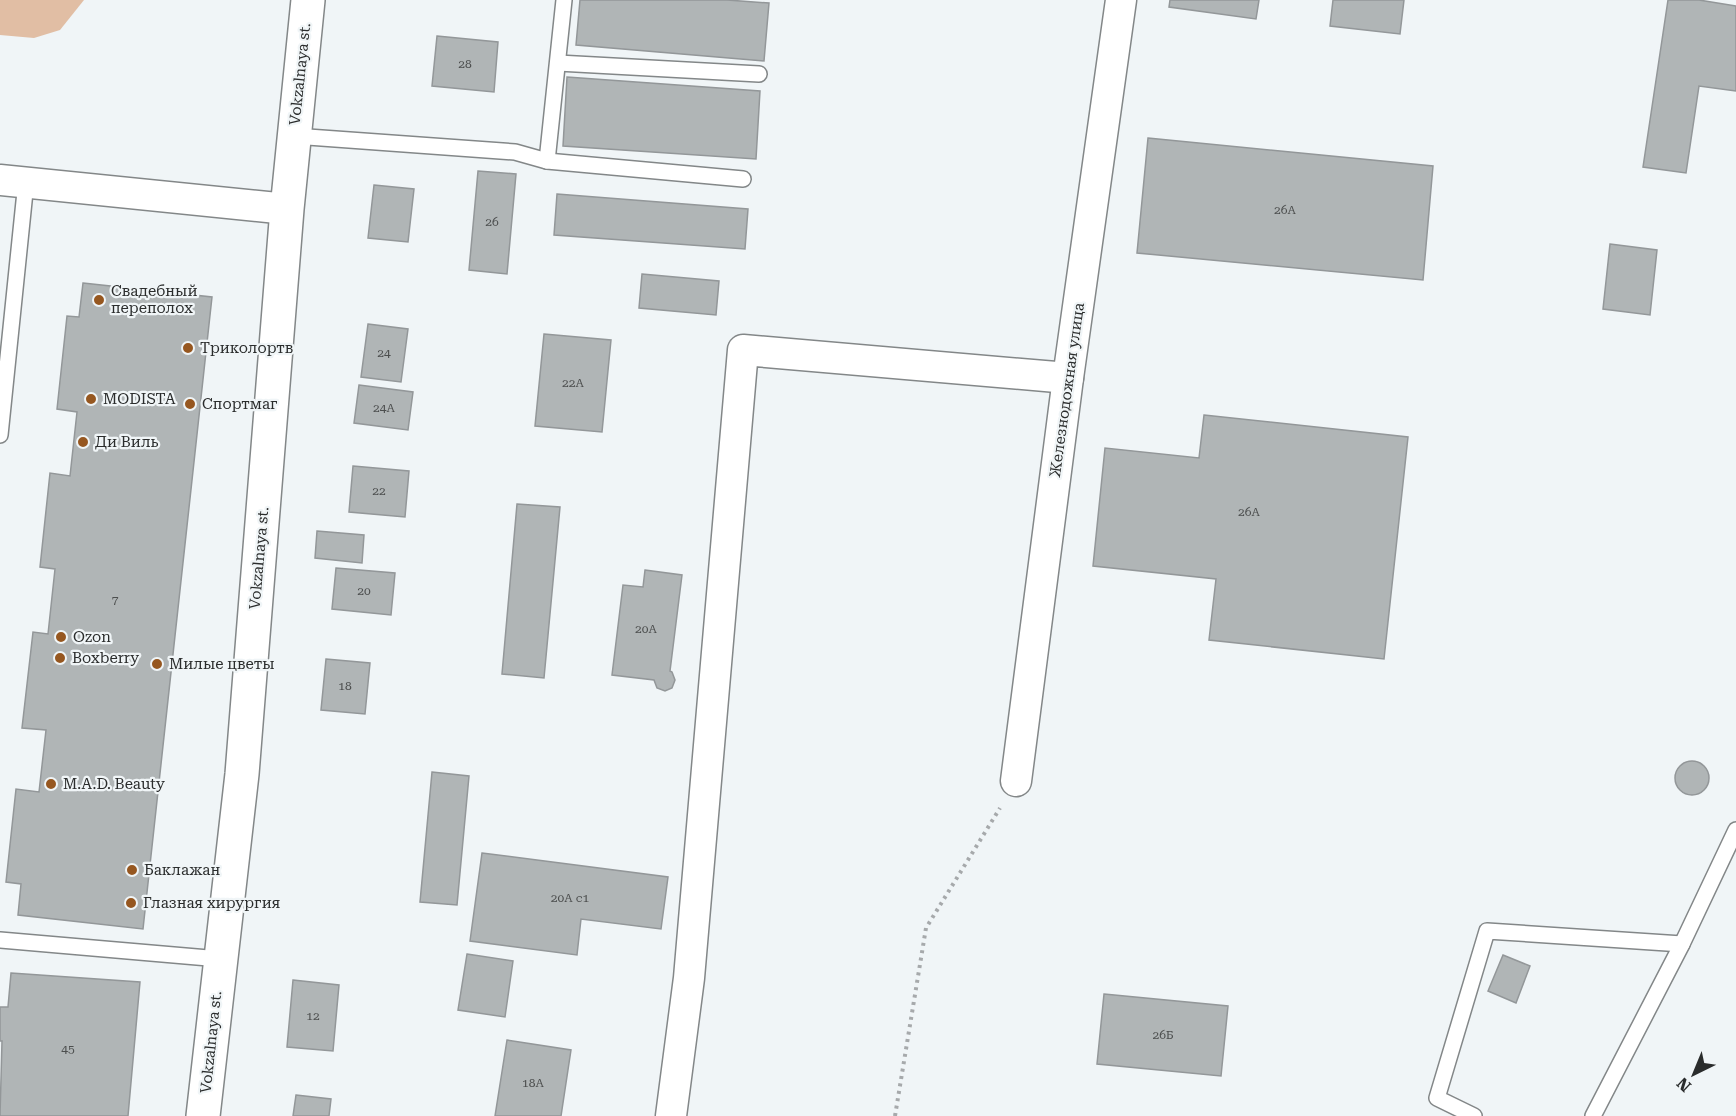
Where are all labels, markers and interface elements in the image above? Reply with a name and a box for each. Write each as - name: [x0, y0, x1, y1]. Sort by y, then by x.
- street label: Vokzalnaya st.: [286, 22, 314, 126]
- house number: 28: [458, 57, 472, 71]
- house number: 26А: [1274, 203, 1297, 217]
- house number: 26: [485, 215, 499, 229]
- place label: Свадебный переполох: [111, 282, 197, 317]
- marker: Свадебный переполох: [92, 293, 106, 307]
- street label: Железнодожная улица: [1046, 302, 1088, 478]
- place label: Триколортв: [200, 339, 294, 357]
- marker: Триколортв: [181, 341, 195, 355]
- house number: 24: [377, 346, 391, 360]
- house number: 22А: [562, 376, 585, 390]
- place label: MODISTA: [103, 390, 176, 408]
- marker: MODISTA: [84, 392, 98, 406]
- place label: Спортмаг: [202, 395, 278, 413]
- marker: Спортмаг: [183, 397, 197, 411]
- house number: 24А: [373, 401, 396, 415]
- place label: Ди Виль: [95, 433, 159, 451]
- marker: Ди Виль: [76, 435, 90, 449]
- house number: 22: [372, 484, 386, 498]
- house number: 26А: [1238, 505, 1261, 519]
- street label: Vokzalnaya st.: [246, 506, 272, 610]
- house number: 20: [357, 584, 371, 598]
- house number: 7: [112, 593, 119, 607]
- house number: 20А: [635, 622, 658, 636]
- place label: Ozon: [73, 628, 111, 646]
- marker: Ozon: [54, 630, 68, 644]
- place label: Boxberry: [72, 649, 139, 667]
- marker: Boxberry: [53, 651, 67, 665]
- place label: Милые цветы: [169, 655, 275, 673]
- marker: Милые цветы: [150, 657, 164, 671]
- house number: 18: [338, 679, 352, 693]
- place label: M.A.D. Beauty: [63, 775, 165, 793]
- marker: M.A.D. Beauty: [44, 777, 58, 791]
- place label: Баклажан: [144, 861, 220, 879]
- marker: Баклажан: [125, 863, 139, 877]
- house number: 20А с1: [551, 891, 589, 905]
- place label: Глазная хирургия: [143, 894, 280, 912]
- marker: Глазная хирургия: [124, 896, 138, 910]
- street label: Vokzalnaya st.: [197, 990, 225, 1094]
- house number: 12: [306, 1009, 320, 1023]
- house number: 26Б: [1152, 1028, 1174, 1042]
- house number: 45: [61, 1042, 75, 1056]
- north arrow: [1664, 1044, 1724, 1104]
- text: N: [1673, 1073, 1695, 1096]
- house number: 18А: [522, 1076, 545, 1090]

